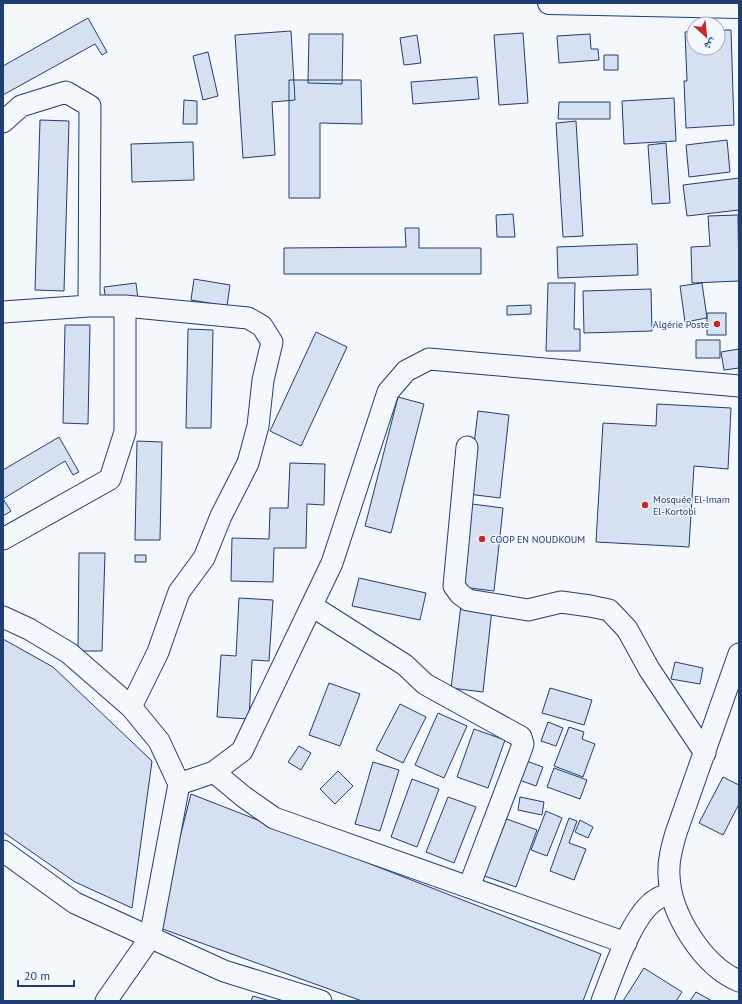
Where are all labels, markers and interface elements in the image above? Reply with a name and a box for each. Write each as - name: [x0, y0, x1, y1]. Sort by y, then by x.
- north arrow: [686, 16, 726, 56]
- text: ش: [701, 35, 719, 54]
- place label: Algérie Poste: [653, 318, 709, 331]
- marker: Algérie Poste: [712, 319, 722, 329]
- place label: Mosquée El-Imam El-Kortobi: [653, 493, 730, 518]
- marker: Mosquée El-Imam El-Kortobi: [640, 500, 650, 510]
- place label: COOP EN NOUDKOUM: [490, 533, 585, 546]
- marker: COOP EN NOUDKOUM: [477, 534, 487, 544]
- scale bar: [18, 962, 74, 988]
- text: 20 m: [24, 968, 50, 983]

